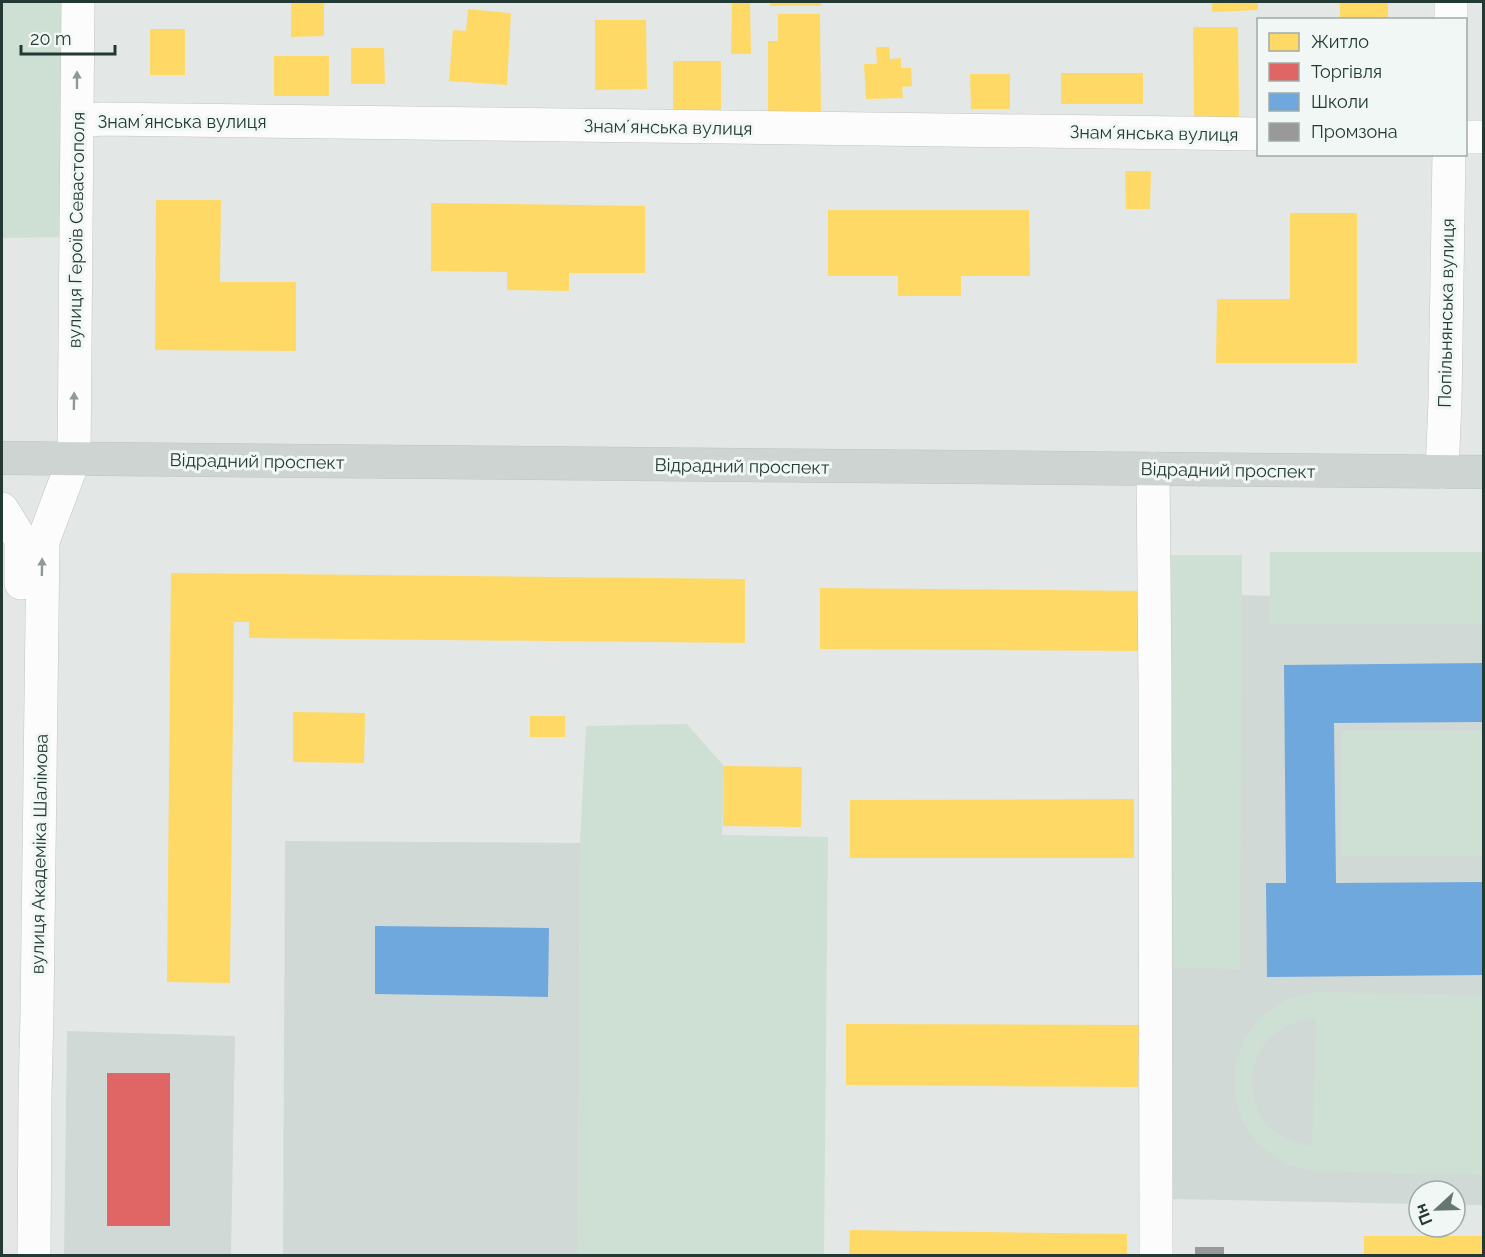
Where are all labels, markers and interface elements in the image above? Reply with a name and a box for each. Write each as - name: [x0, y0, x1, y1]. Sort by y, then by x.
- scale bar: [21, 18, 116, 56]
- legend: [1257, 18, 1467, 156]
- text: 20 m: [30, 28, 72, 49]
- text: Житло: [1311, 31, 1369, 52]
- text: Торгівля: [1311, 61, 1382, 82]
- one-way arrow: [73, 70, 82, 89]
- text: Школи: [1311, 91, 1369, 112]
- street label: Знамʼянська вулиця: [98, 111, 267, 132]
- street label: вулиця Героїв Севастополя: [63, 112, 89, 348]
- street label: Знамʼянська вулиця: [583, 115, 753, 139]
- street label: Знамʼянська вулиця: [1069, 121, 1239, 145]
- text: Промзона: [1311, 121, 1398, 142]
- street label: Попільнянська вулиця: [1434, 218, 1458, 408]
- one-way arrow: [69, 391, 79, 410]
- street label: Відрадний проспект: [169, 449, 345, 473]
- street label: Відрадний проспект: [654, 454, 830, 478]
- street label: Відрадний проспект: [1140, 458, 1316, 482]
- one-way arrow: [37, 558, 47, 577]
- street label: вулиця Академіка Шалімова: [26, 734, 52, 974]
- north arrow: [1407, 1179, 1467, 1239]
- text: Пн: [1411, 1201, 1436, 1228]

